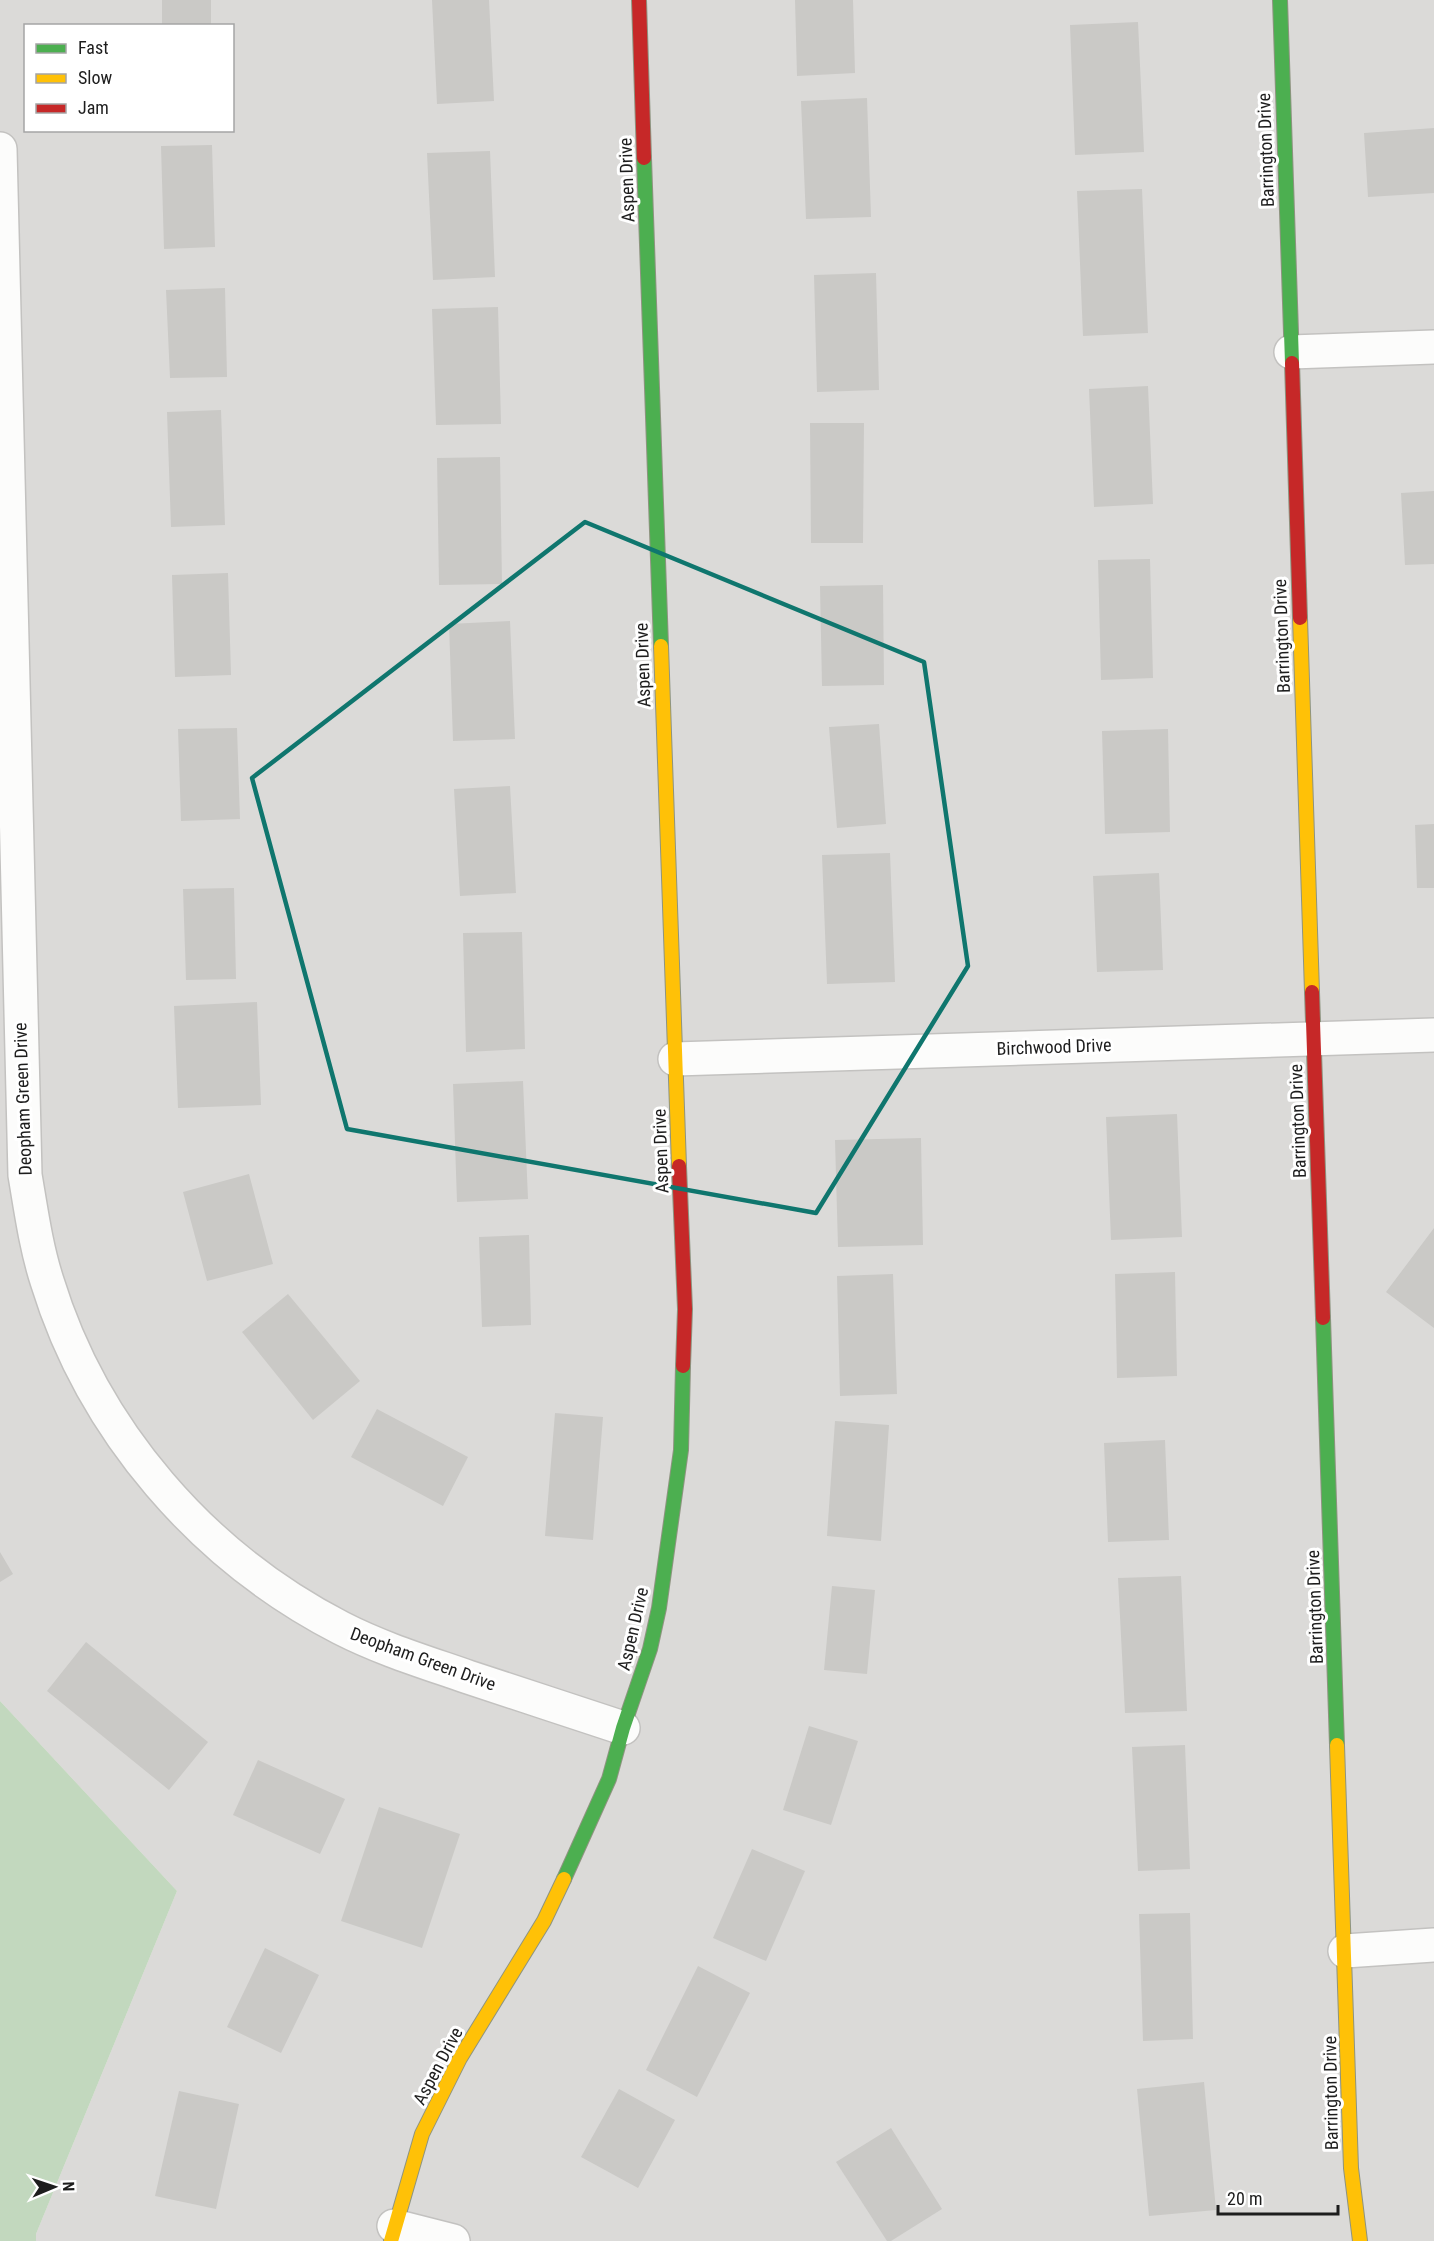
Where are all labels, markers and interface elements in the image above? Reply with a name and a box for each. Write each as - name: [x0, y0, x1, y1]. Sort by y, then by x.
- legend: [24, 24, 234, 132]
- text: Fast: [78, 37, 109, 58]
- text: Slow: [78, 67, 113, 88]
- street label: Barrington Drive: [1253, 93, 1278, 207]
- text: Jam: [78, 97, 109, 118]
- street label: Aspen Drive: [615, 137, 638, 223]
- street label: Barrington Drive: [1269, 579, 1294, 693]
- street label: Aspen Drive: [631, 622, 654, 708]
- street label: Deopham Green Drive: [9, 1022, 36, 1176]
- street label: Birchwood Drive: [996, 1034, 1112, 1059]
- street label: Barrington Drive: [1285, 1064, 1310, 1178]
- street label: Aspen Drive: [649, 1108, 672, 1194]
- street label: Barrington Drive: [1302, 1550, 1327, 1664]
- street label: Aspen Drive: [613, 1585, 652, 1673]
- street label: Deopham Green Drive: [348, 1622, 499, 1695]
- street label: Aspen Drive: [408, 2023, 467, 2108]
- street label: Barrington Drive: [1319, 2036, 1342, 2150]
- north arrow: [24, 2157, 84, 2217]
- scale bar: [1218, 2178, 1338, 2216]
- text: N: [59, 2181, 78, 2192]
- text: 20 m: [1227, 2188, 1262, 2209]

